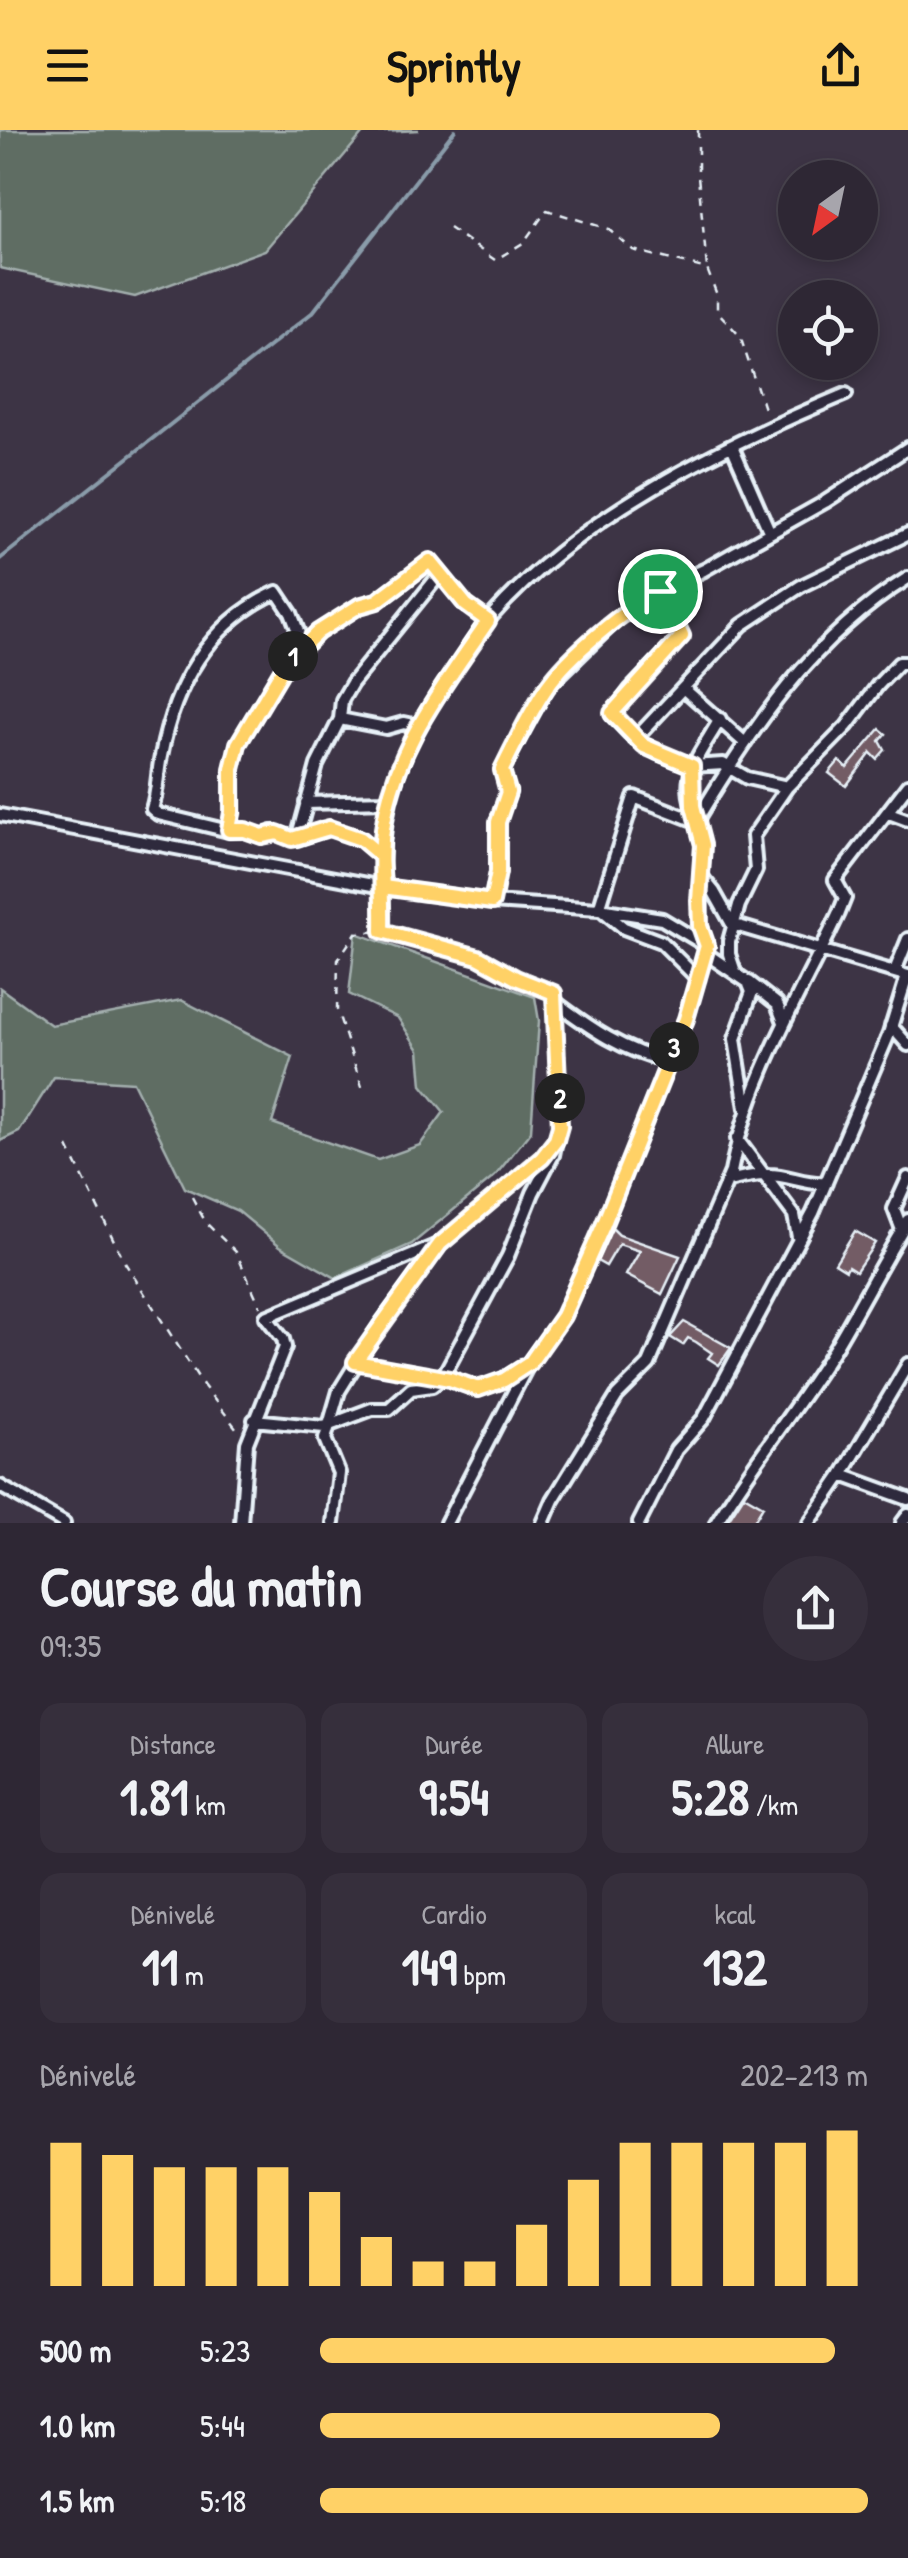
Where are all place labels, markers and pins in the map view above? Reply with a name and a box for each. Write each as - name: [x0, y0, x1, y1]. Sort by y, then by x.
- pin: [618, 549, 703, 634]
- pin: 1: [268, 631, 318, 681]
- pin: 3: [649, 1022, 699, 1072]
- pin: 2: [535, 1073, 585, 1123]

